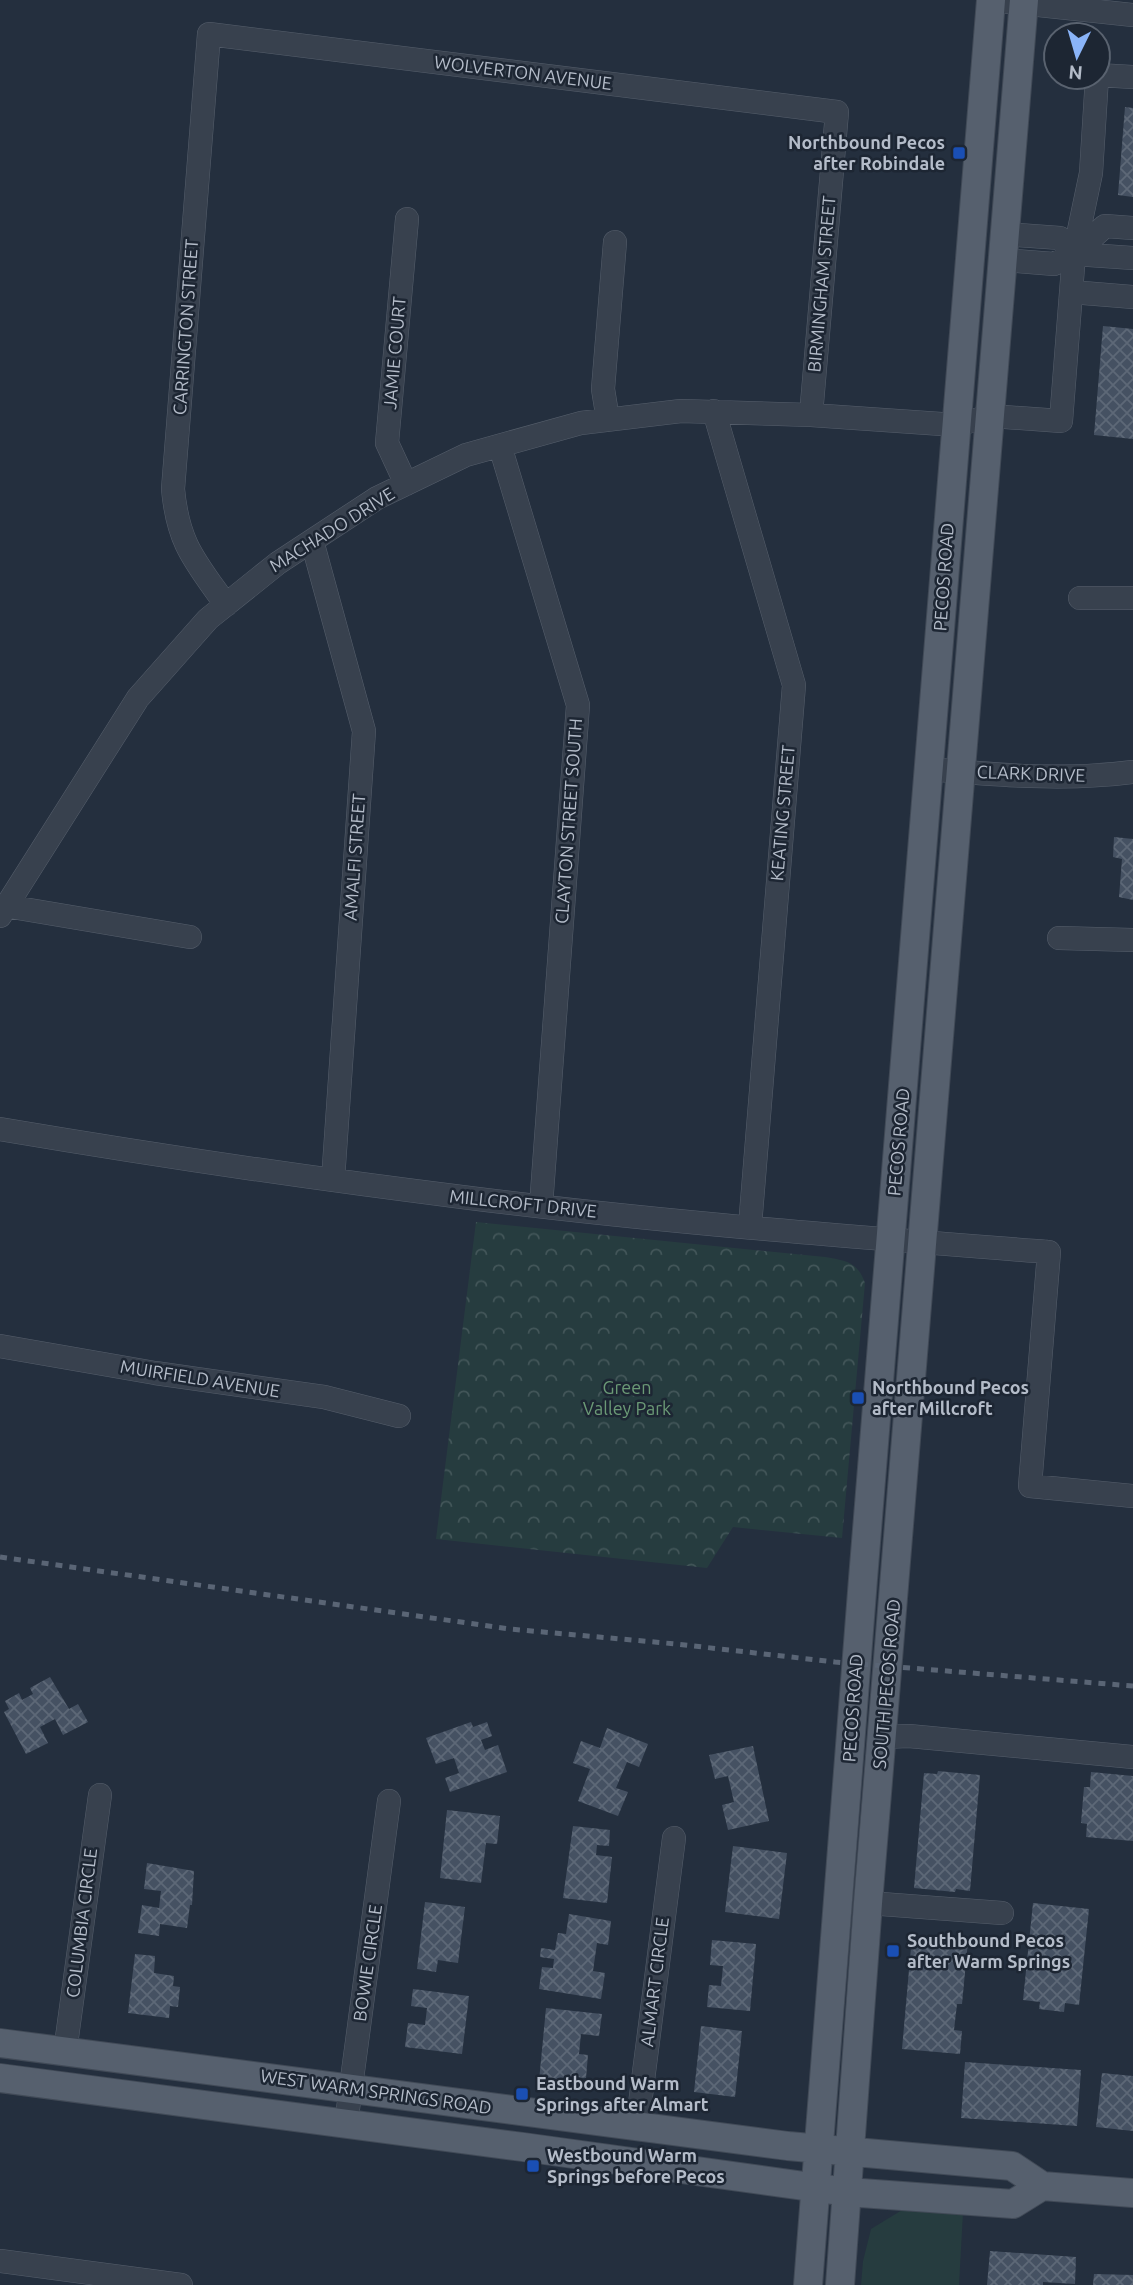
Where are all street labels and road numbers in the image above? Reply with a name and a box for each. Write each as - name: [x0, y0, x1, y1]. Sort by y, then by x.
- street label: WOLVERTON AVENUE: [433, 51, 613, 93]
- street label: BIRMINGHAM STREET: [803, 195, 839, 373]
- street label: CARRINGTON STREET: [169, 238, 201, 416]
- street label: JAMIE COURT: [379, 296, 409, 410]
- street label: MACHADO DRIVE: [265, 483, 398, 576]
- street label: PECOS ROAD: [929, 522, 957, 632]
- street label: CLAYTON STREET SOUTH: [551, 718, 585, 924]
- street label: KEATING STREET: [766, 744, 798, 882]
- street label: CLARK DRIVE: [976, 761, 1086, 785]
- street label: AMALFI STREET: [340, 793, 368, 921]
- street label: PECOS ROAD: [883, 1087, 913, 1197]
- street label: MILLCROFT DRIVE: [448, 1185, 598, 1221]
- street label: MUIRFIELD AVENUE: [119, 1356, 281, 1401]
- street label: SOUTH PECOS ROAD: [869, 1598, 903, 1770]
- street label: PECOS ROAD: [838, 1653, 866, 1763]
- street label: COLUMBIA CIRCLE: [62, 1847, 100, 1999]
- street label: BOWIE CIRCLE: [349, 1903, 385, 2023]
- street label: ALMART CIRCLE: [636, 1916, 672, 2048]
- street label: WEST WARM SPRINGS ROAD: [259, 2065, 493, 2117]

